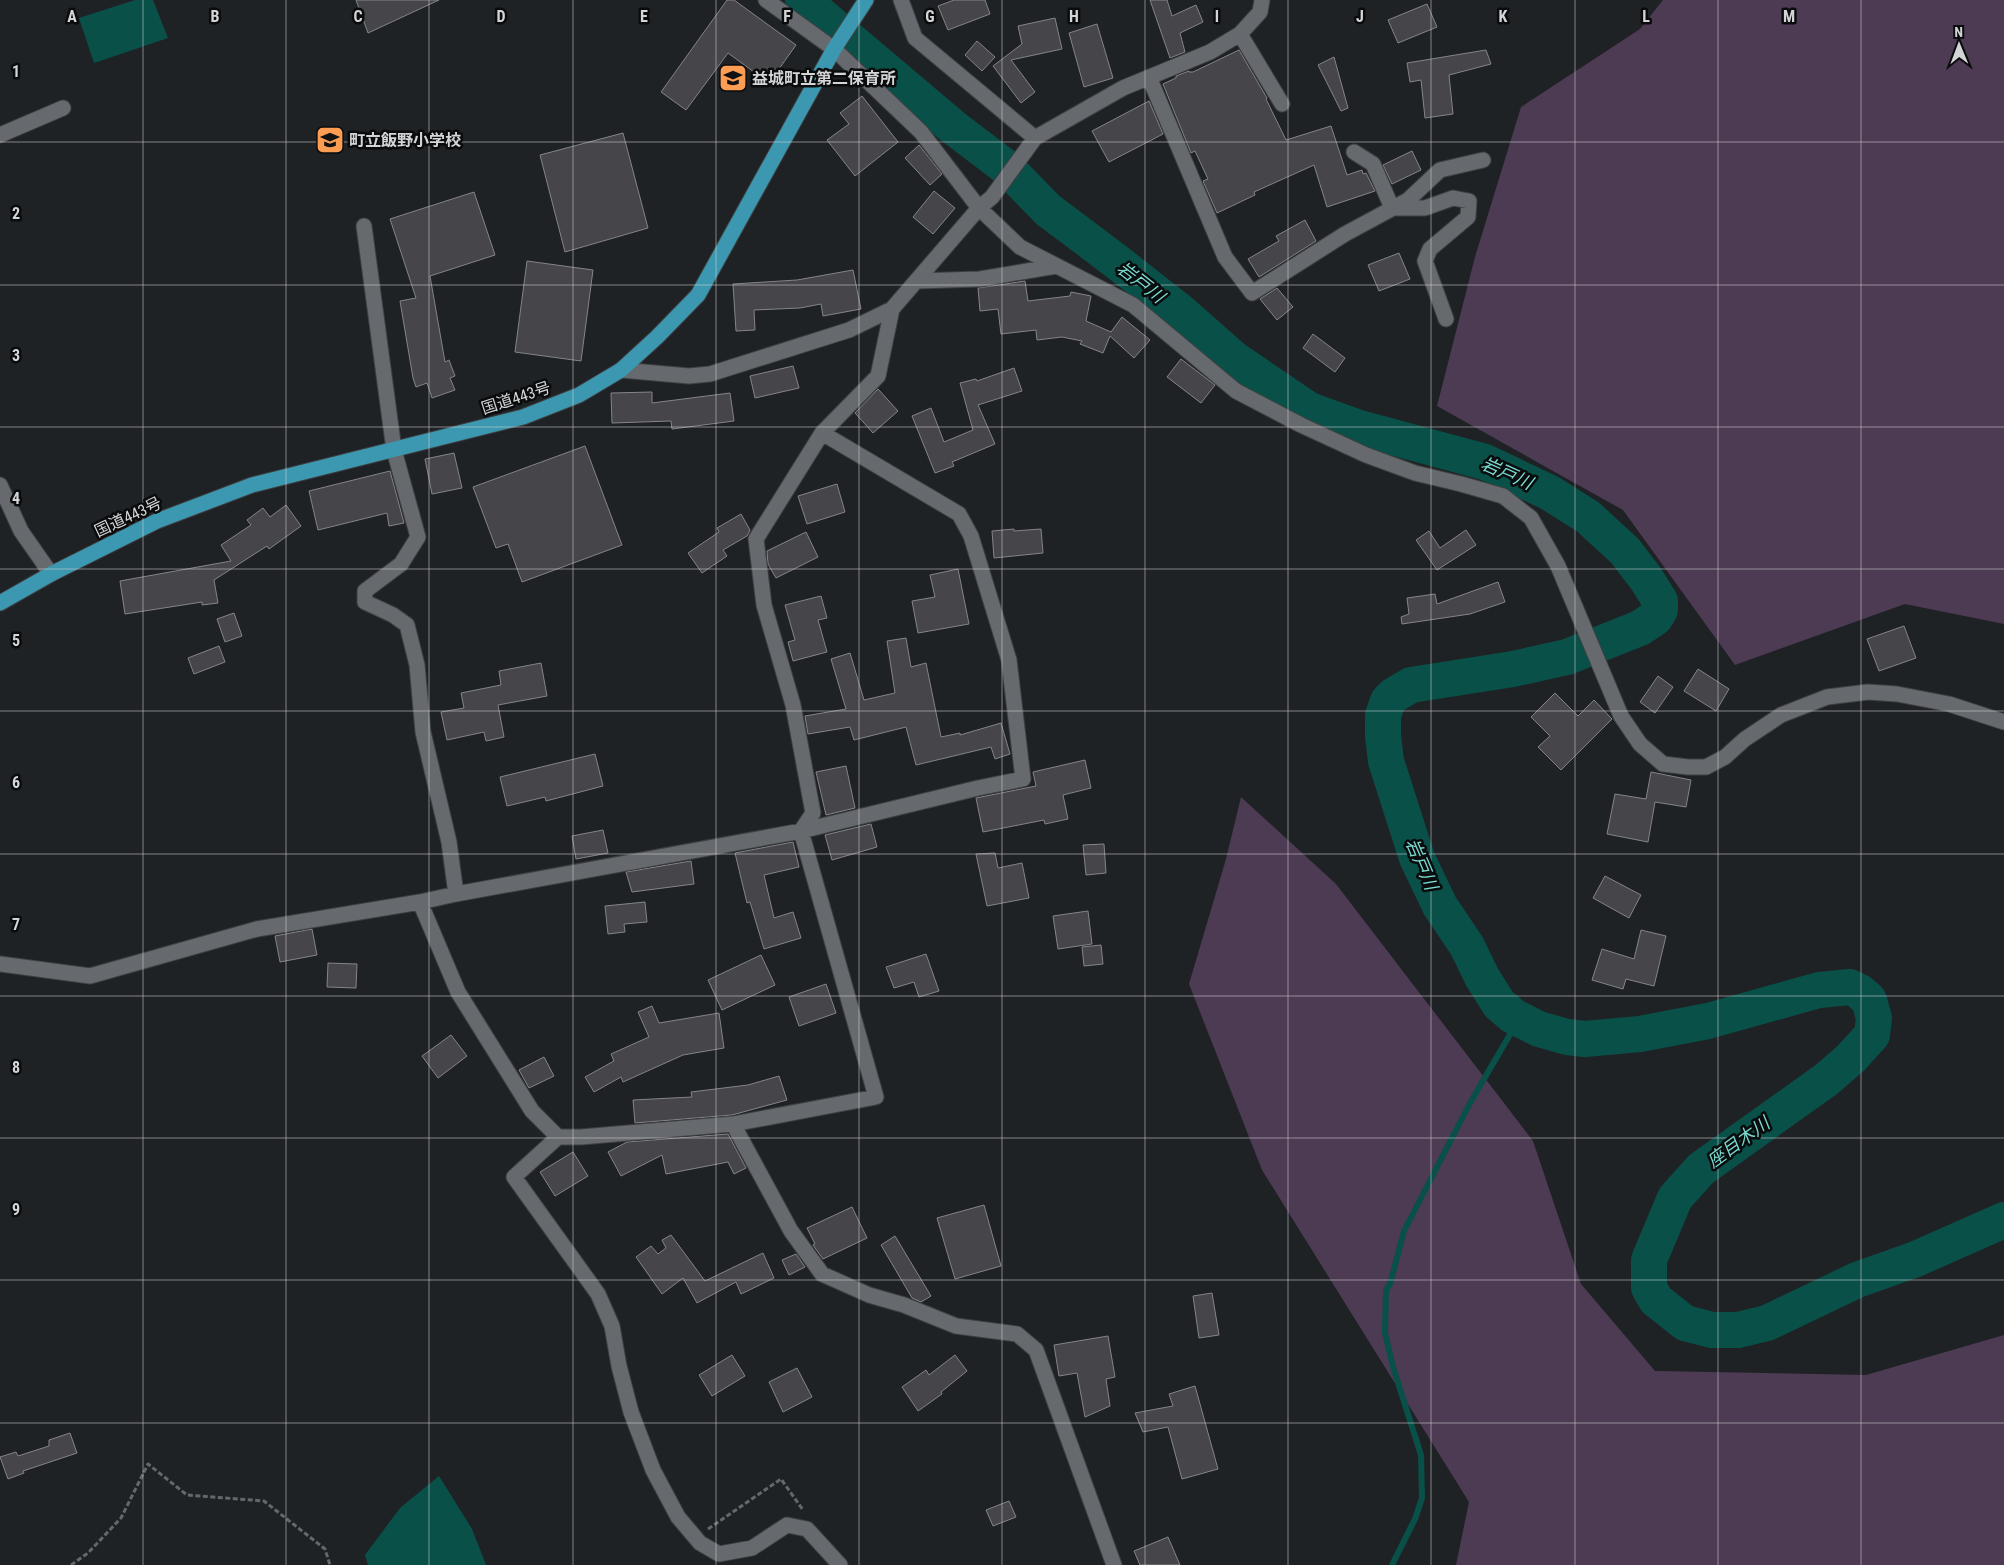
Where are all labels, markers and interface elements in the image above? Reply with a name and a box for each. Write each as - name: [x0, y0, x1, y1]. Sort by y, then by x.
- text: A: [67, 7, 77, 26]
- text: B: [211, 7, 220, 26]
- text: C: [353, 7, 363, 26]
- text: D: [496, 7, 506, 26]
- text: E: [640, 7, 648, 26]
- text: F: [783, 7, 791, 26]
- text: G: [925, 7, 935, 26]
- text: H: [1069, 7, 1079, 26]
- text: I: [1215, 7, 1219, 26]
- text: J: [1356, 7, 1364, 26]
- text: K: [1499, 7, 1508, 26]
- text: L: [1642, 7, 1650, 26]
- text: M: [1783, 7, 1795, 26]
- north arrow: [1934, 20, 1984, 70]
- text: N: [1954, 24, 1963, 40]
- text: 1: [12, 62, 20, 81]
- school or university icon: 益城町立第二保育所: [718, 63, 748, 93]
- place label: 益城町立第二保育所: [752, 69, 896, 88]
- school or university icon: 町立飯野小学校: [315, 125, 345, 155]
- place label: 町立飯野小学校: [349, 131, 461, 150]
- text: 2: [12, 204, 20, 223]
- water label: 岩戸川: [1113, 257, 1170, 308]
- text: 3: [12, 346, 20, 365]
- street label: 国道443号: [479, 378, 553, 418]
- water label: 岩戸川: [1478, 452, 1538, 494]
- text: 4: [12, 489, 20, 508]
- street label: 国道443号: [91, 493, 165, 541]
- text: 5: [12, 631, 20, 650]
- text: 6: [12, 773, 20, 792]
- water label: 岩戸川: [1402, 835, 1443, 895]
- text: 7: [12, 915, 20, 934]
- text: 8: [12, 1058, 20, 1077]
- water label: 座目木川: [1703, 1111, 1775, 1172]
- text: 9: [12, 1200, 20, 1219]

